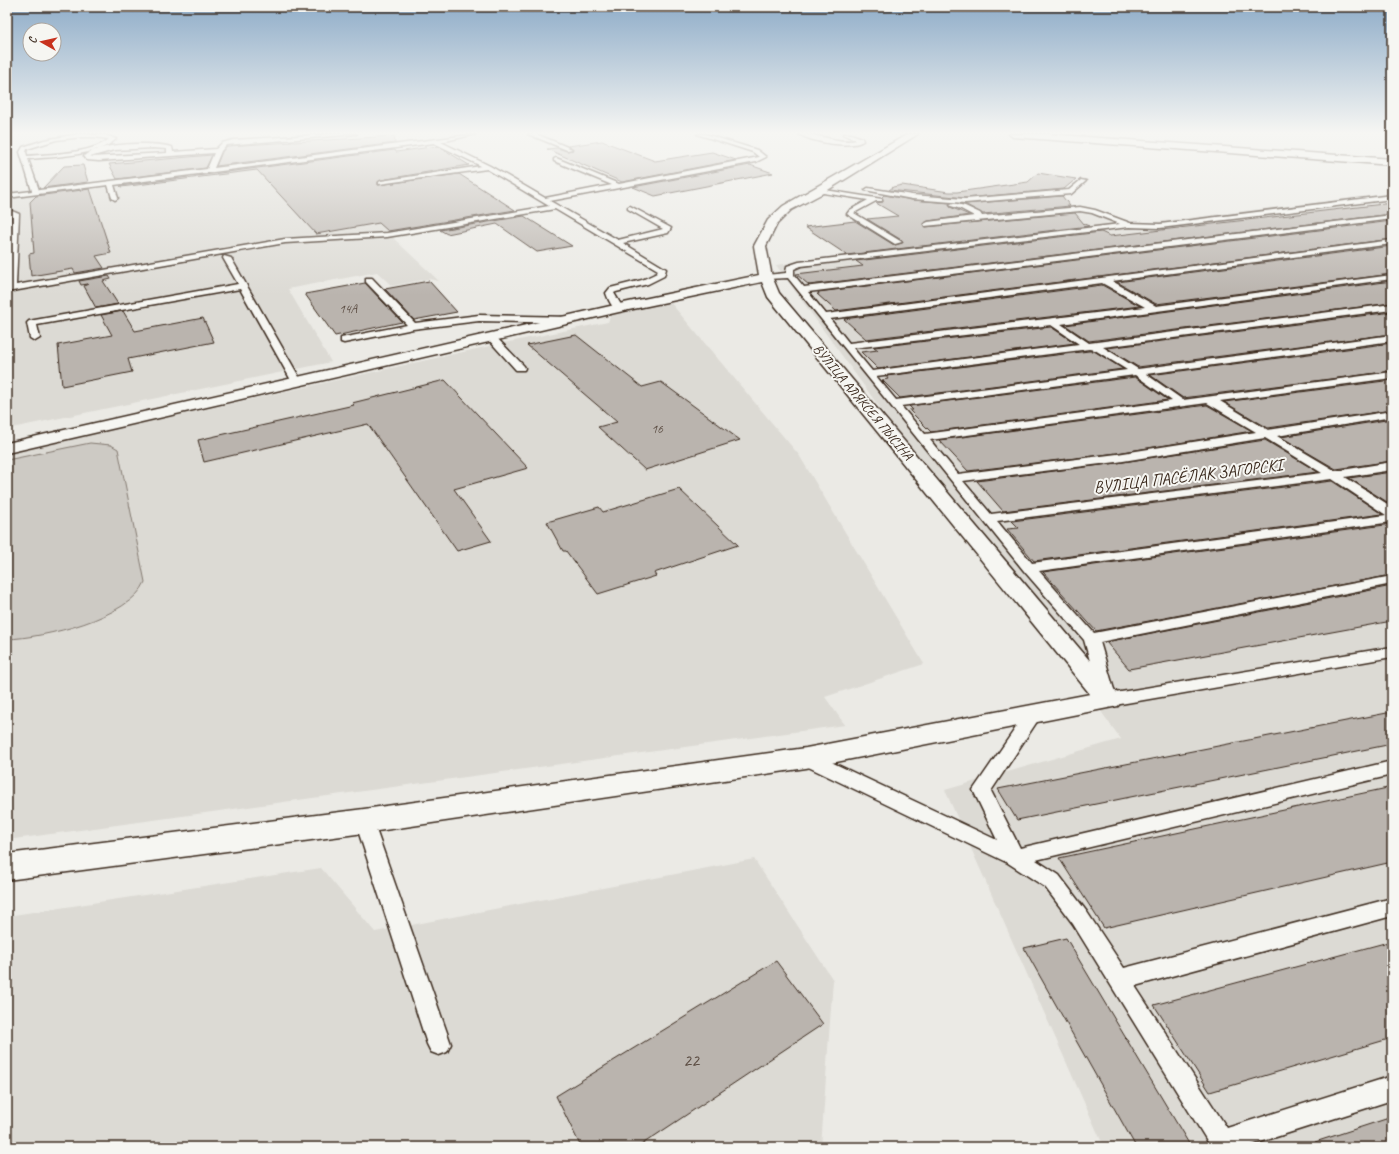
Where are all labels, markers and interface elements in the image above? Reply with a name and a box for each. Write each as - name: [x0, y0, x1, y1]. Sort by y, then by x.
- north arrow: [22, 22, 62, 62]
- text: С: [25, 35, 40, 44]
- house number: 14А: [339, 301, 358, 317]
- street label: ВУЛІЦА АЛЯКСЕЯ ПЫСІНА: [810, 341, 917, 464]
- house number: 16: [651, 421, 664, 437]
- street label: ВУЛІЦА ПАСЁЛАК ЗАГОРСКІ: [1093, 454, 1288, 498]
- house number: 22: [683, 1049, 701, 1071]

